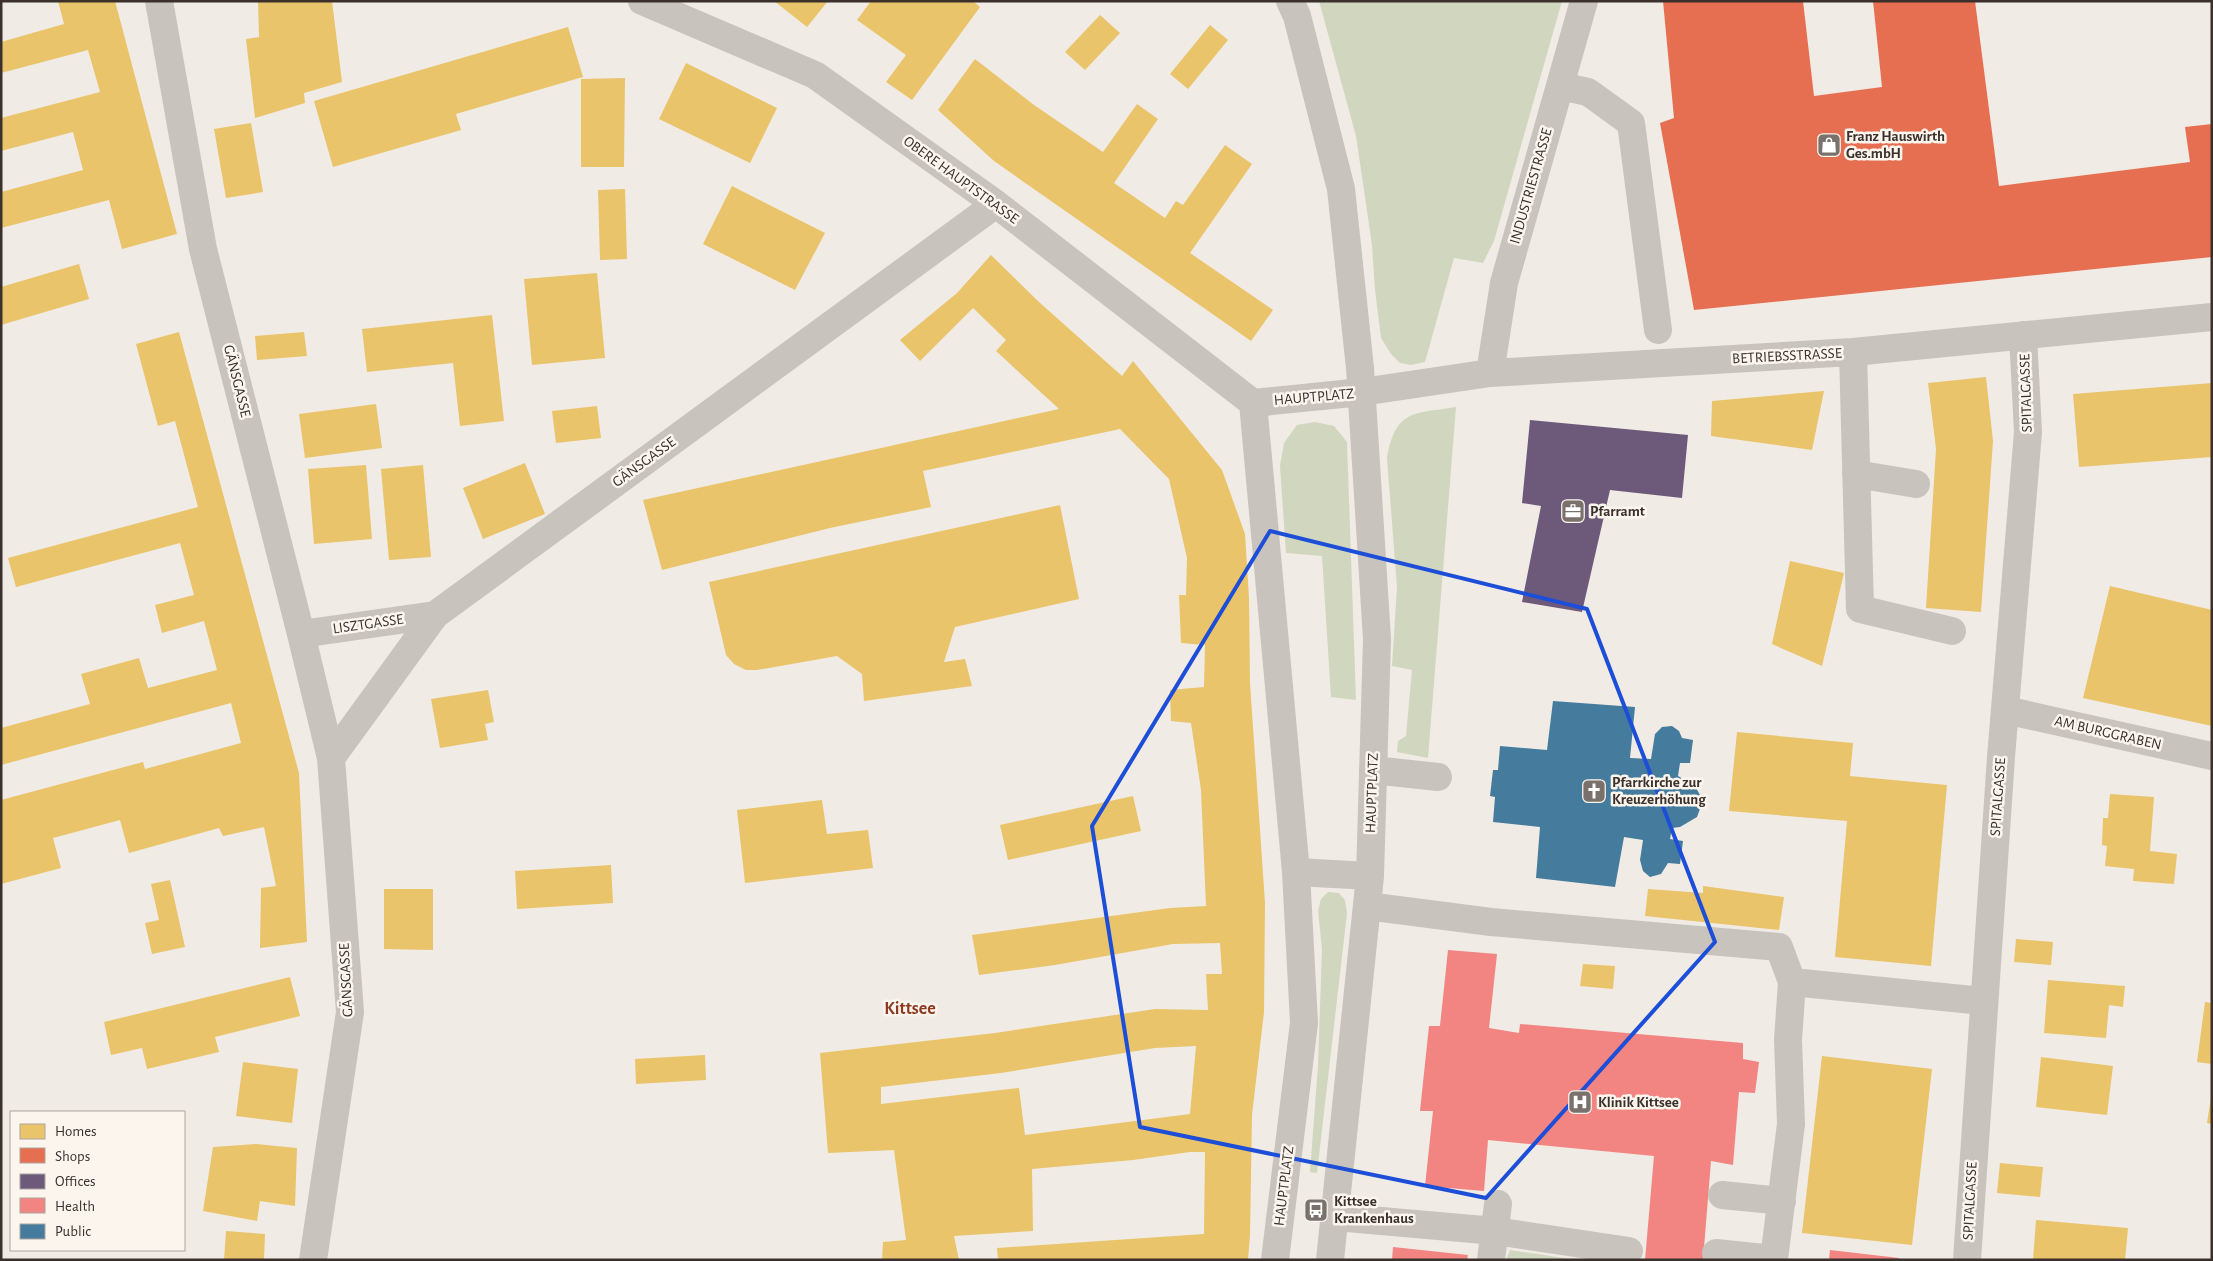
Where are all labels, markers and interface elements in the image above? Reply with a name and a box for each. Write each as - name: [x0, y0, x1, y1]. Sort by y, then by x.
- street label: INDUSTRIESTRASSE: [1507, 126, 1555, 246]
- place label: Franz Hauswirth Ges.mbH: [1846, 129, 1945, 161]
- shop icon: Franz Hauswirth Ges.mbH: [1816, 132, 1842, 158]
- street label: OBERE HAUPTSTRASSE: [901, 133, 1021, 227]
- street label: GÄNSGASSE: [221, 343, 254, 419]
- street label: BETRIEBSSTRASSE: [1732, 346, 1842, 366]
- street label: SPITALGASSE: [2017, 353, 2035, 433]
- street label: HAUPTPLATZ: [1273, 386, 1355, 408]
- street label: GÄNSGASSE: [609, 433, 678, 490]
- office icon: Pfarramt: [1560, 498, 1586, 524]
- place label: Pfarramt: [1590, 504, 1645, 519]
- street label: LISZTGASSE: [332, 612, 404, 636]
- street label: AM BURGGRABEN: [2053, 713, 2163, 753]
- street label: HAUPTPLATZ: [1363, 753, 1381, 833]
- street label: SPITALGASSE: [1988, 757, 2008, 837]
- place label: Pfarrkirche zur Kreuzerhöhung: [1612, 775, 1706, 807]
- church icon: Pfarrkirche zur Kreuzerhöhung: [1581, 778, 1607, 804]
- street label: GÄNSGASSE: [336, 943, 355, 1017]
- district label: Kittsee: [884, 1000, 936, 1018]
- hospital icon: Klinik Kittsee: [1567, 1089, 1593, 1115]
- place label: Klinik Kittsee: [1598, 1095, 1679, 1110]
- legend: [10, 1111, 185, 1251]
- text: Homes: [55, 1124, 97, 1139]
- street label: HAUPTPLATZ: [1272, 1145, 1296, 1227]
- text: Shops: [55, 1149, 90, 1164]
- street label: SPITALGASSE: [1960, 1161, 1980, 1241]
- text: Offices: [55, 1174, 96, 1189]
- place label: Kittsee Krankenhaus: [1334, 1194, 1414, 1226]
- bus stop icon: Kittsee Krankenhaus: [1303, 1197, 1329, 1223]
- text: Health: [55, 1199, 95, 1214]
- text: Public: [55, 1224, 91, 1239]

